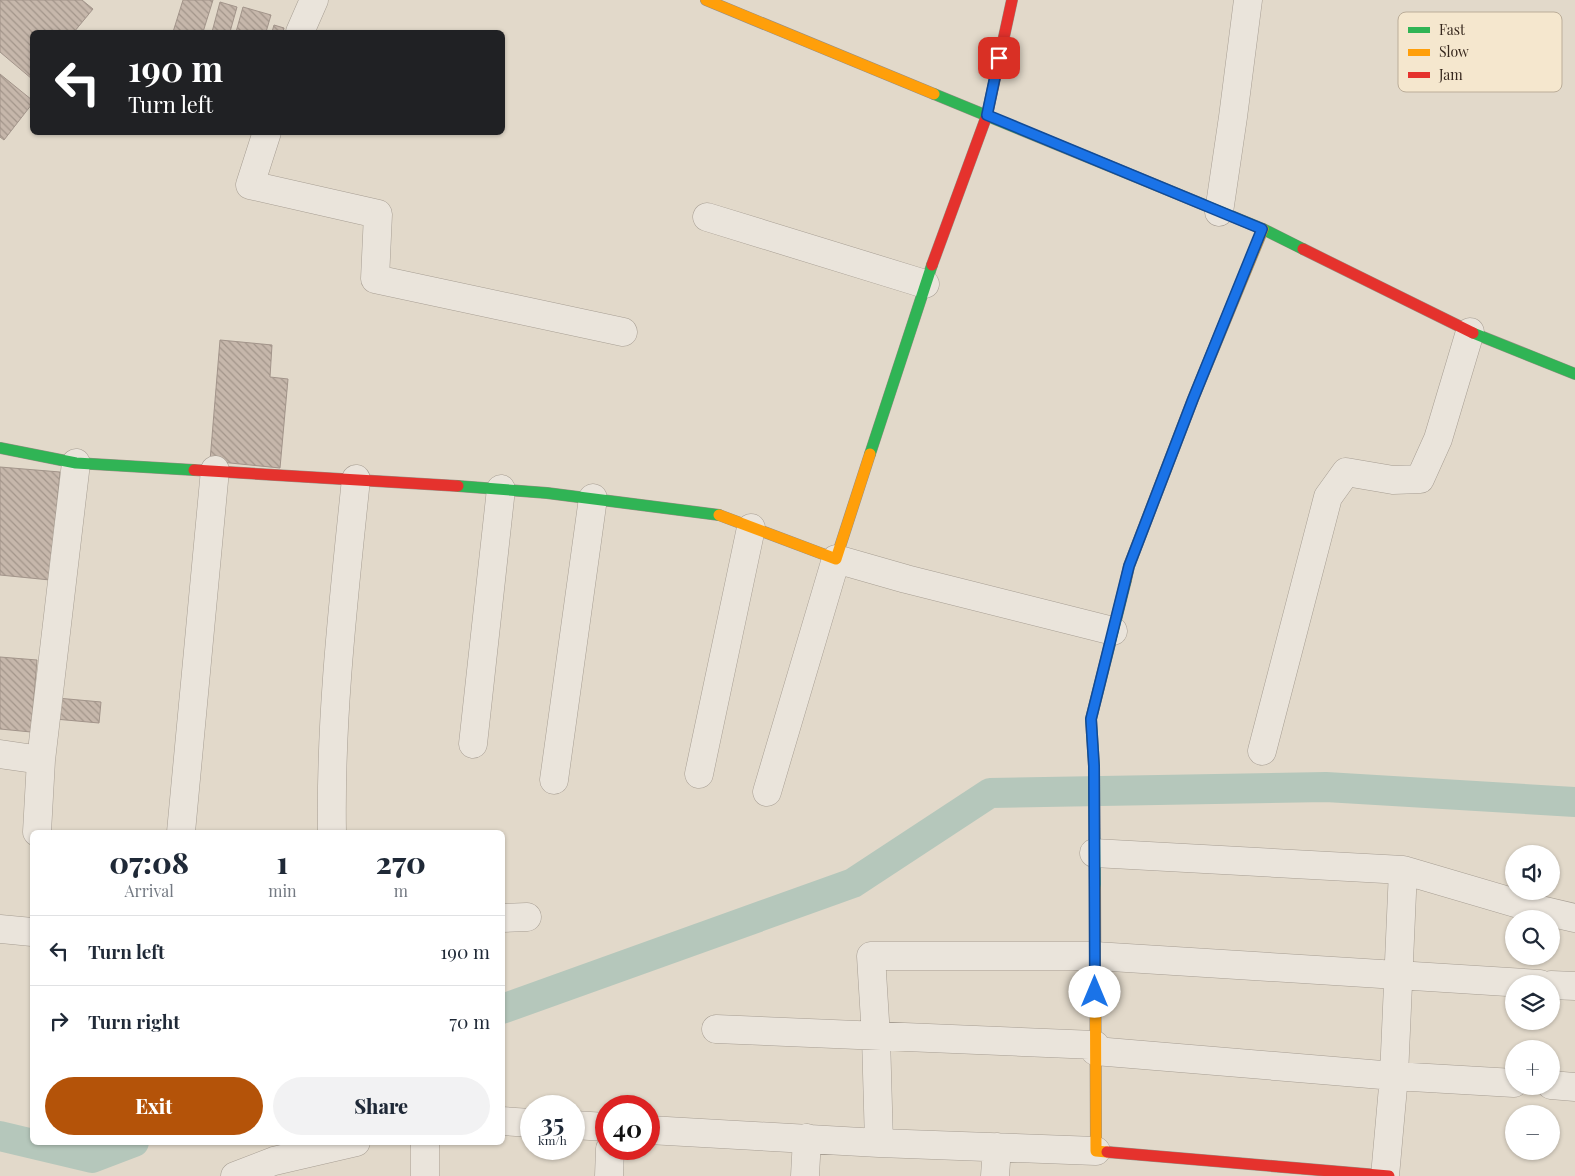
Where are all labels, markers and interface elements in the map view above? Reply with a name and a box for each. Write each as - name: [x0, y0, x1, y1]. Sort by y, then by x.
- legend: [1398, 12, 1562, 92]
- text: Fast: [1439, 20, 1466, 39]
- pin: [978, 37, 1020, 79]
- text: Slow: [1439, 42, 1469, 61]
- text: 190 m: [128, 44, 223, 91]
- icon: arrive: [985, 44, 1013, 72]
- icon: left: [45, 50, 110, 115]
- text: Jam: [1438, 65, 1463, 84]
- text: Turn left: [128, 89, 213, 119]
- text: 07:08: [109, 842, 189, 882]
- text: 1: [277, 842, 288, 882]
- text: 270: [376, 842, 426, 882]
- map controls: [1505, 845, 1560, 1160]
- button: sound: [1505, 845, 1560, 900]
- text: Arrival: [124, 880, 174, 901]
- text: min: [268, 880, 297, 901]
- text: m: [394, 880, 408, 901]
- button: search: [1505, 910, 1560, 965]
- icon: left: [45, 937, 73, 965]
- text: Turn left: [88, 938, 165, 964]
- text: 190 m: [440, 938, 490, 964]
- position arrow: [1068, 965, 1120, 1017]
- button: layers: [1505, 975, 1560, 1030]
- icon: right: [45, 1007, 73, 1035]
- text: Turn right: [88, 1008, 180, 1034]
- text: 70 m: [449, 1008, 490, 1034]
- button: +: [1505, 1040, 1560, 1095]
- button: Exit: [45, 1077, 263, 1135]
- button: Share: [273, 1077, 490, 1135]
- speed limit sign: 40: [595, 1095, 660, 1160]
- text: 35: [541, 1105, 564, 1138]
- button: −: [1505, 1105, 1560, 1160]
- text: km/h: [538, 1132, 567, 1148]

